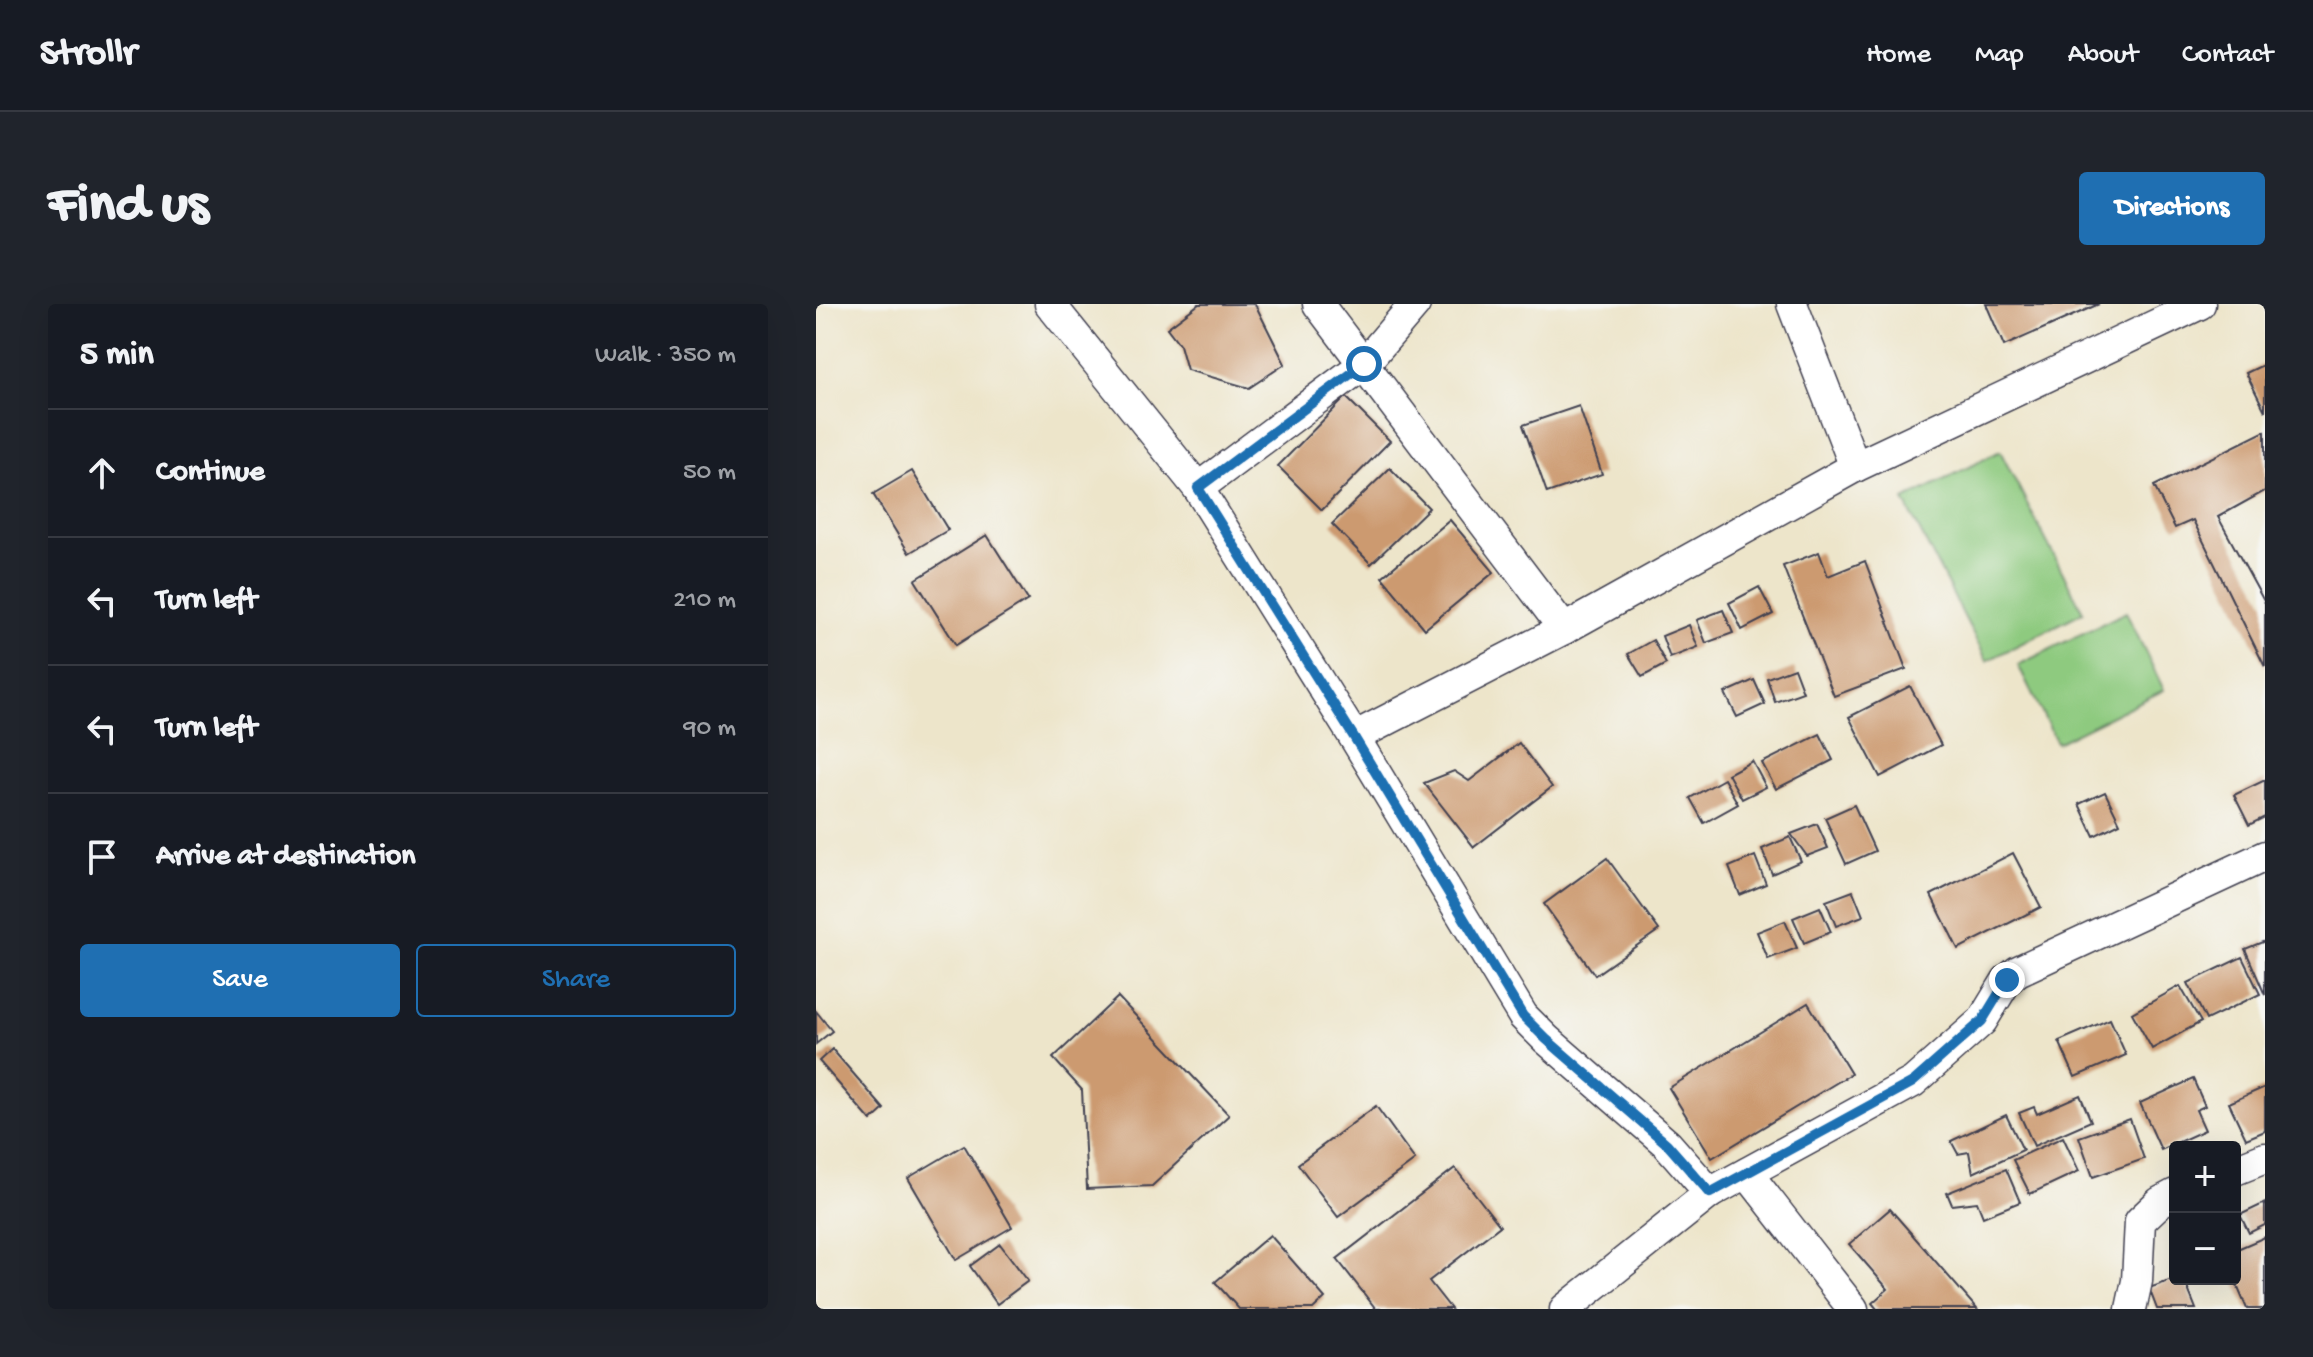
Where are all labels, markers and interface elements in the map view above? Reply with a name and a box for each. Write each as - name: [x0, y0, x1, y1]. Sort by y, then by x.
- text: Strollr: [40, 33, 137, 77]
- text: Home: [1866, 39, 1931, 72]
- text: Map: [1975, 39, 2024, 72]
- text: About: [2068, 39, 2138, 72]
- text: Contact: [2182, 39, 2273, 72]
- button: Directions: [2079, 172, 2265, 245]
- text: Find us: [48, 175, 208, 241]
- text: 5 min: [80, 336, 154, 376]
- text: Walk · 350 m: [595, 341, 736, 372]
- route start: [1346, 346, 1382, 382]
- icon: ahead: [80, 451, 124, 495]
- text: Continue: [156, 456, 265, 491]
- text: 50 m: [683, 458, 736, 489]
- icon: left: [80, 579, 124, 623]
- text: Turn left: [156, 584, 257, 619]
- text: 210 m: [673, 586, 736, 617]
- icon: left: [80, 707, 124, 751]
- text: Turn left: [156, 712, 257, 747]
- text: 90 m: [684, 714, 736, 745]
- icon: arrive: [80, 835, 124, 879]
- text: Arrive at destination: [156, 840, 416, 875]
- button: Save: [80, 944, 400, 1017]
- button: Share: [416, 944, 736, 1017]
- route end: [1989, 962, 2025, 998]
- map controls: [2169, 1141, 2241, 1285]
- button: +: [2169, 1141, 2241, 1213]
- button: −: [2169, 1213, 2241, 1285]

